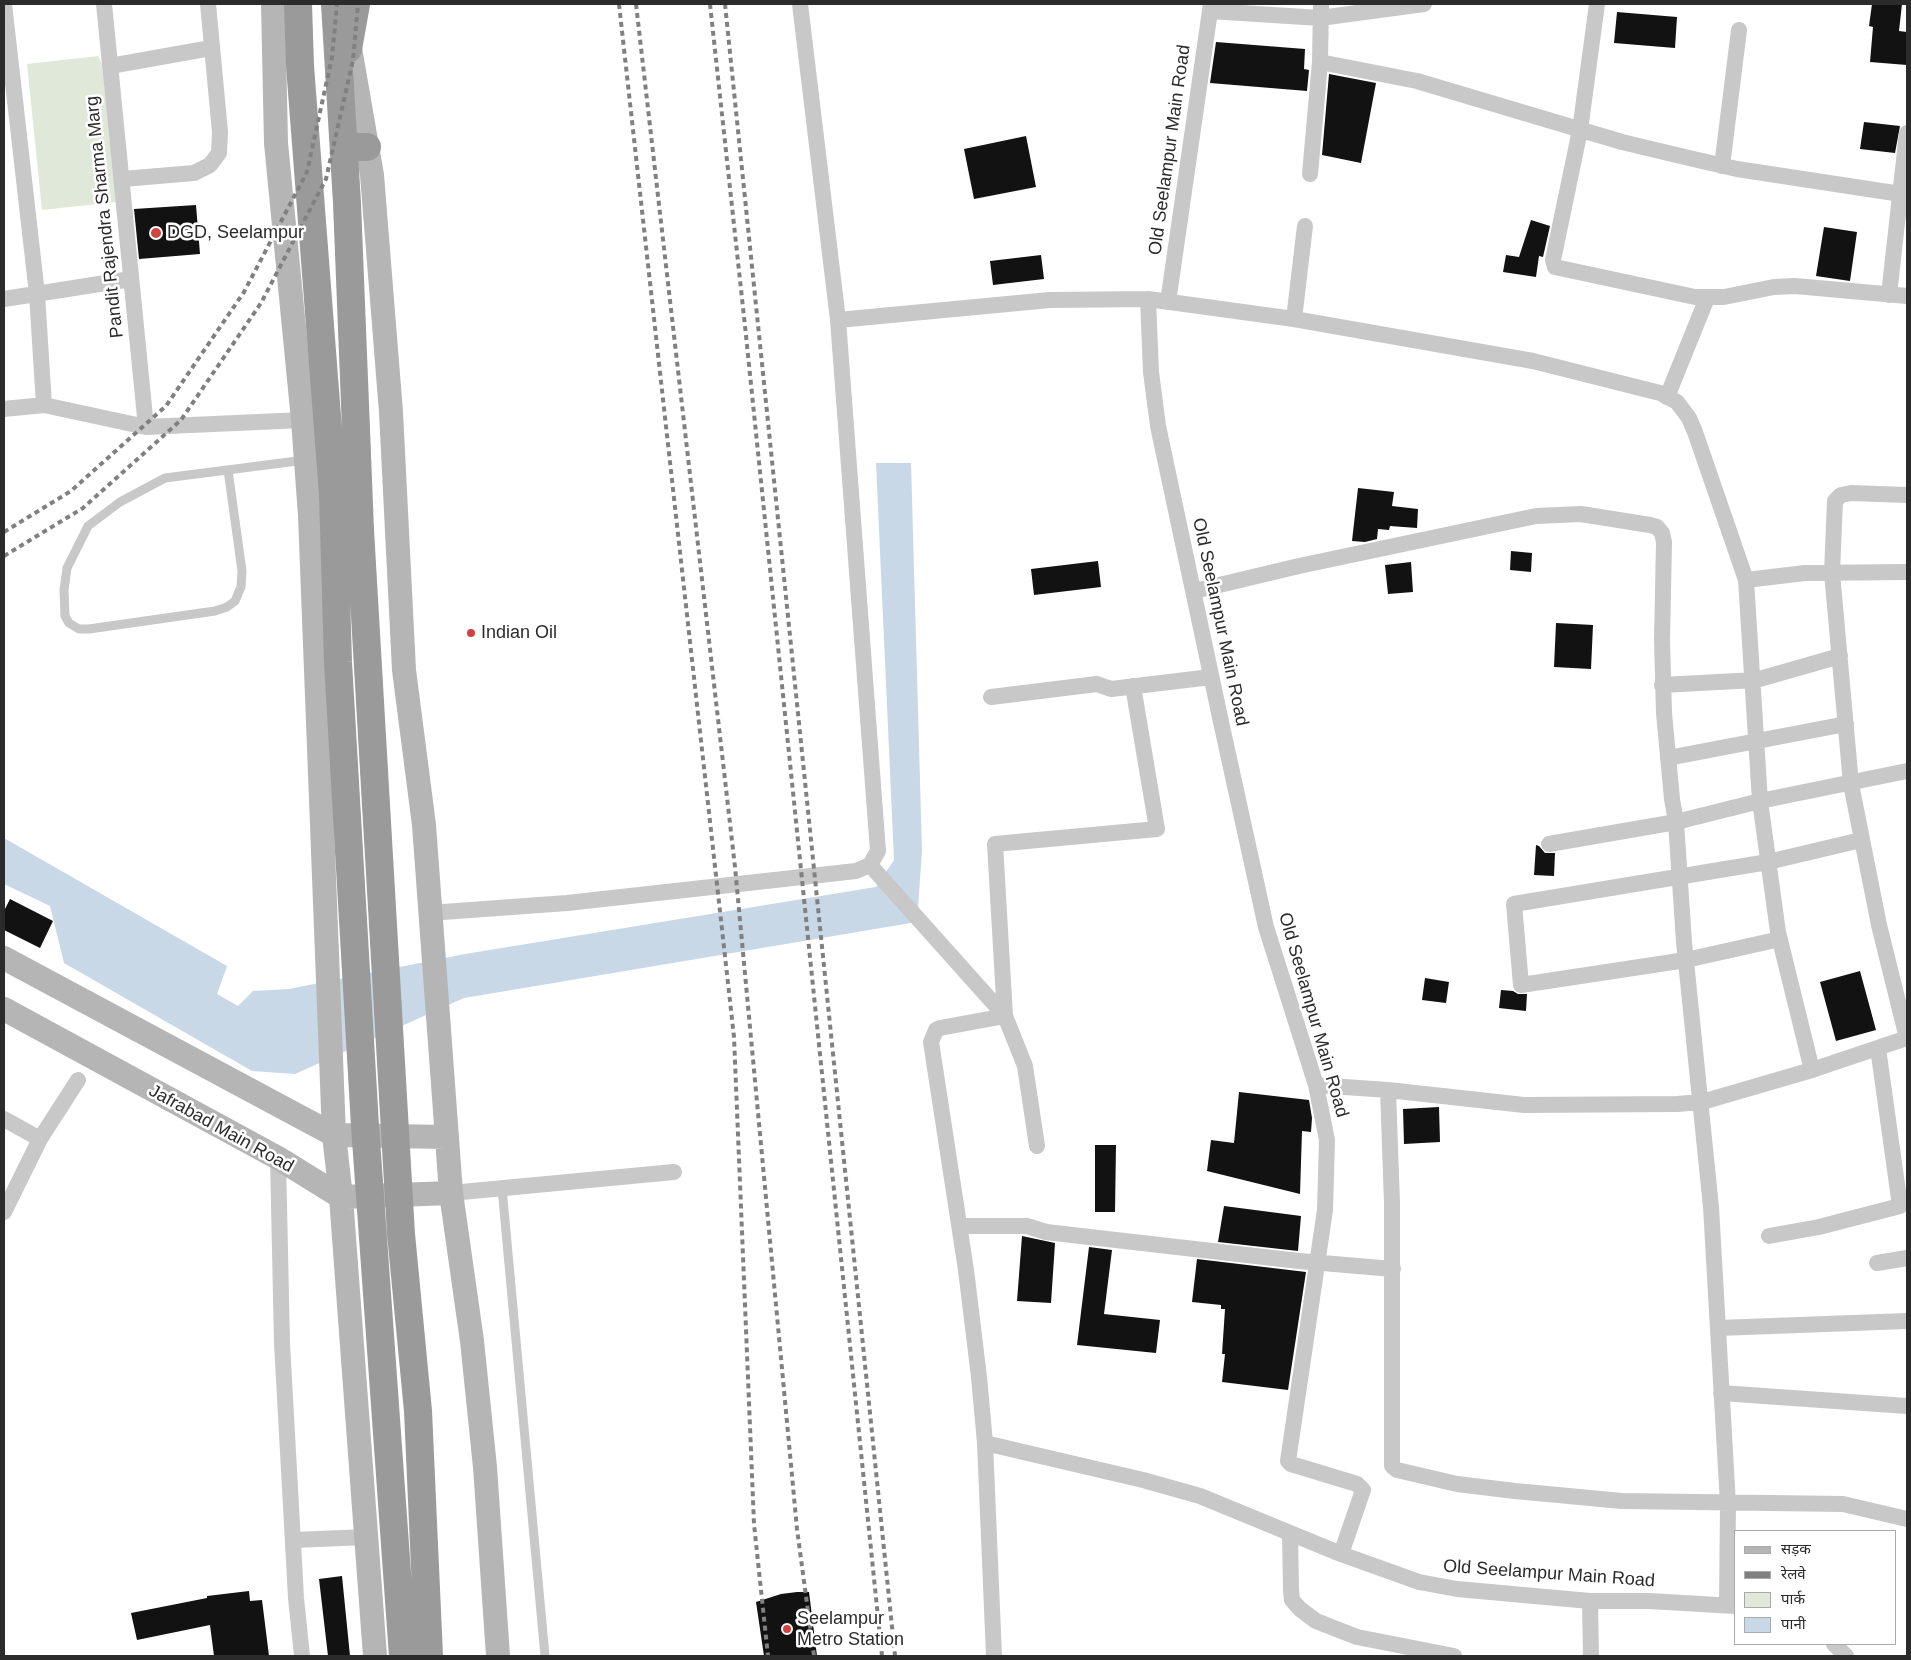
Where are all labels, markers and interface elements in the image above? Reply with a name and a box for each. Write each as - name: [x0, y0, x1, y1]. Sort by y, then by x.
- street label: Old Seelampur Main Road: [1145, 43, 1195, 257]
- street label: Pandit Rajendra Sharma Marg: [82, 95, 128, 339]
- place label: DGD, Seelampur: [167, 222, 304, 244]
- marker: DGD, Seelampur: [149, 226, 163, 240]
- street label: Old Seelampur Main Road: [1187, 516, 1253, 728]
- place label: Indian Oil: [481, 622, 557, 644]
- marker: Indian Oil: [465, 627, 477, 639]
- street label: Old Seelampur Main Road: [1273, 910, 1353, 1120]
- street label: Jafrabad Main Road: [145, 1080, 297, 1178]
- legend: [1734, 1530, 1896, 1645]
- text: सड़क: [1781, 1540, 1811, 1557]
- street label: Old Seelampur Main Road: [1442, 1556, 1656, 1592]
- text: रेलवे: [1781, 1565, 1806, 1582]
- text: पार्क: [1781, 1590, 1805, 1607]
- place label: Seelampur Metro Station: [797, 1608, 904, 1650]
- text: पानी: [1781, 1615, 1806, 1632]
- marker: Seelampur Metro Station: [781, 1623, 793, 1635]

